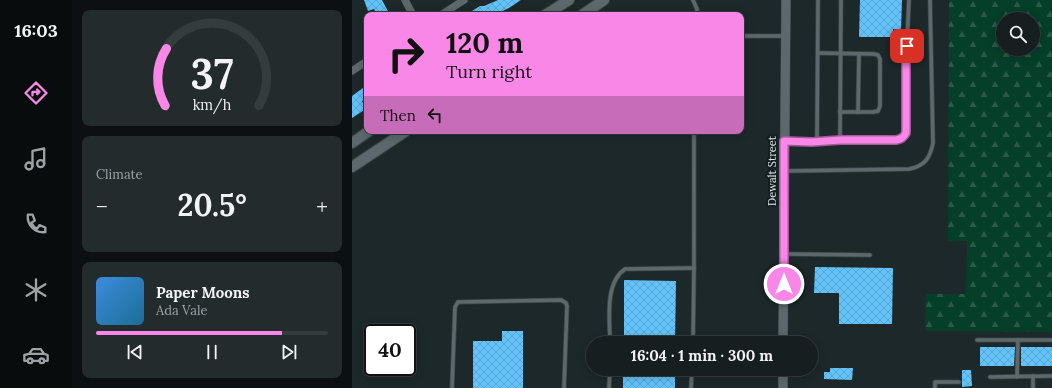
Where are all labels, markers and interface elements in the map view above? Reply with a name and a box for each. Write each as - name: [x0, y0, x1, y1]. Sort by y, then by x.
- map controls: [996, 12, 1040, 56]
- button: search: [996, 12, 1040, 56]
- text: 16:03: [14, 19, 58, 42]
- text: 120 m: [446, 25, 523, 61]
- icon: right: [380, 28, 432, 80]
- pin: [890, 29, 924, 63]
- icon: arrive: [896, 35, 918, 57]
- text: 37: [191, 47, 233, 100]
- text: Turn right: [446, 60, 532, 83]
- icon: directions: [22, 79, 50, 107]
- text: km/h: [193, 96, 232, 115]
- icon: left: [424, 104, 446, 126]
- text: Then: [380, 106, 416, 125]
- street label: Dewalt Street: [765, 135, 779, 206]
- icon: music: [22, 145, 50, 173]
- text: Climate: [96, 166, 143, 183]
- text: 20.5°: [177, 186, 247, 224]
- text: −: [96, 192, 108, 220]
- text: +: [316, 192, 328, 220]
- icon: phone: [22, 210, 50, 238]
- position arrow: [763, 263, 805, 305]
- icon: climate: [22, 276, 50, 304]
- text: Paper Moons: [156, 283, 250, 302]
- text: Ada Vale: [156, 302, 208, 319]
- speed limit sign: 40: [364, 324, 416, 376]
- icon: car: [22, 341, 50, 369]
- icon: previous: [124, 341, 146, 363]
- icon: pause: [201, 341, 223, 363]
- icon: next: [278, 341, 300, 363]
- text: 16:04 · 1 min · 300 m: [631, 346, 773, 365]

